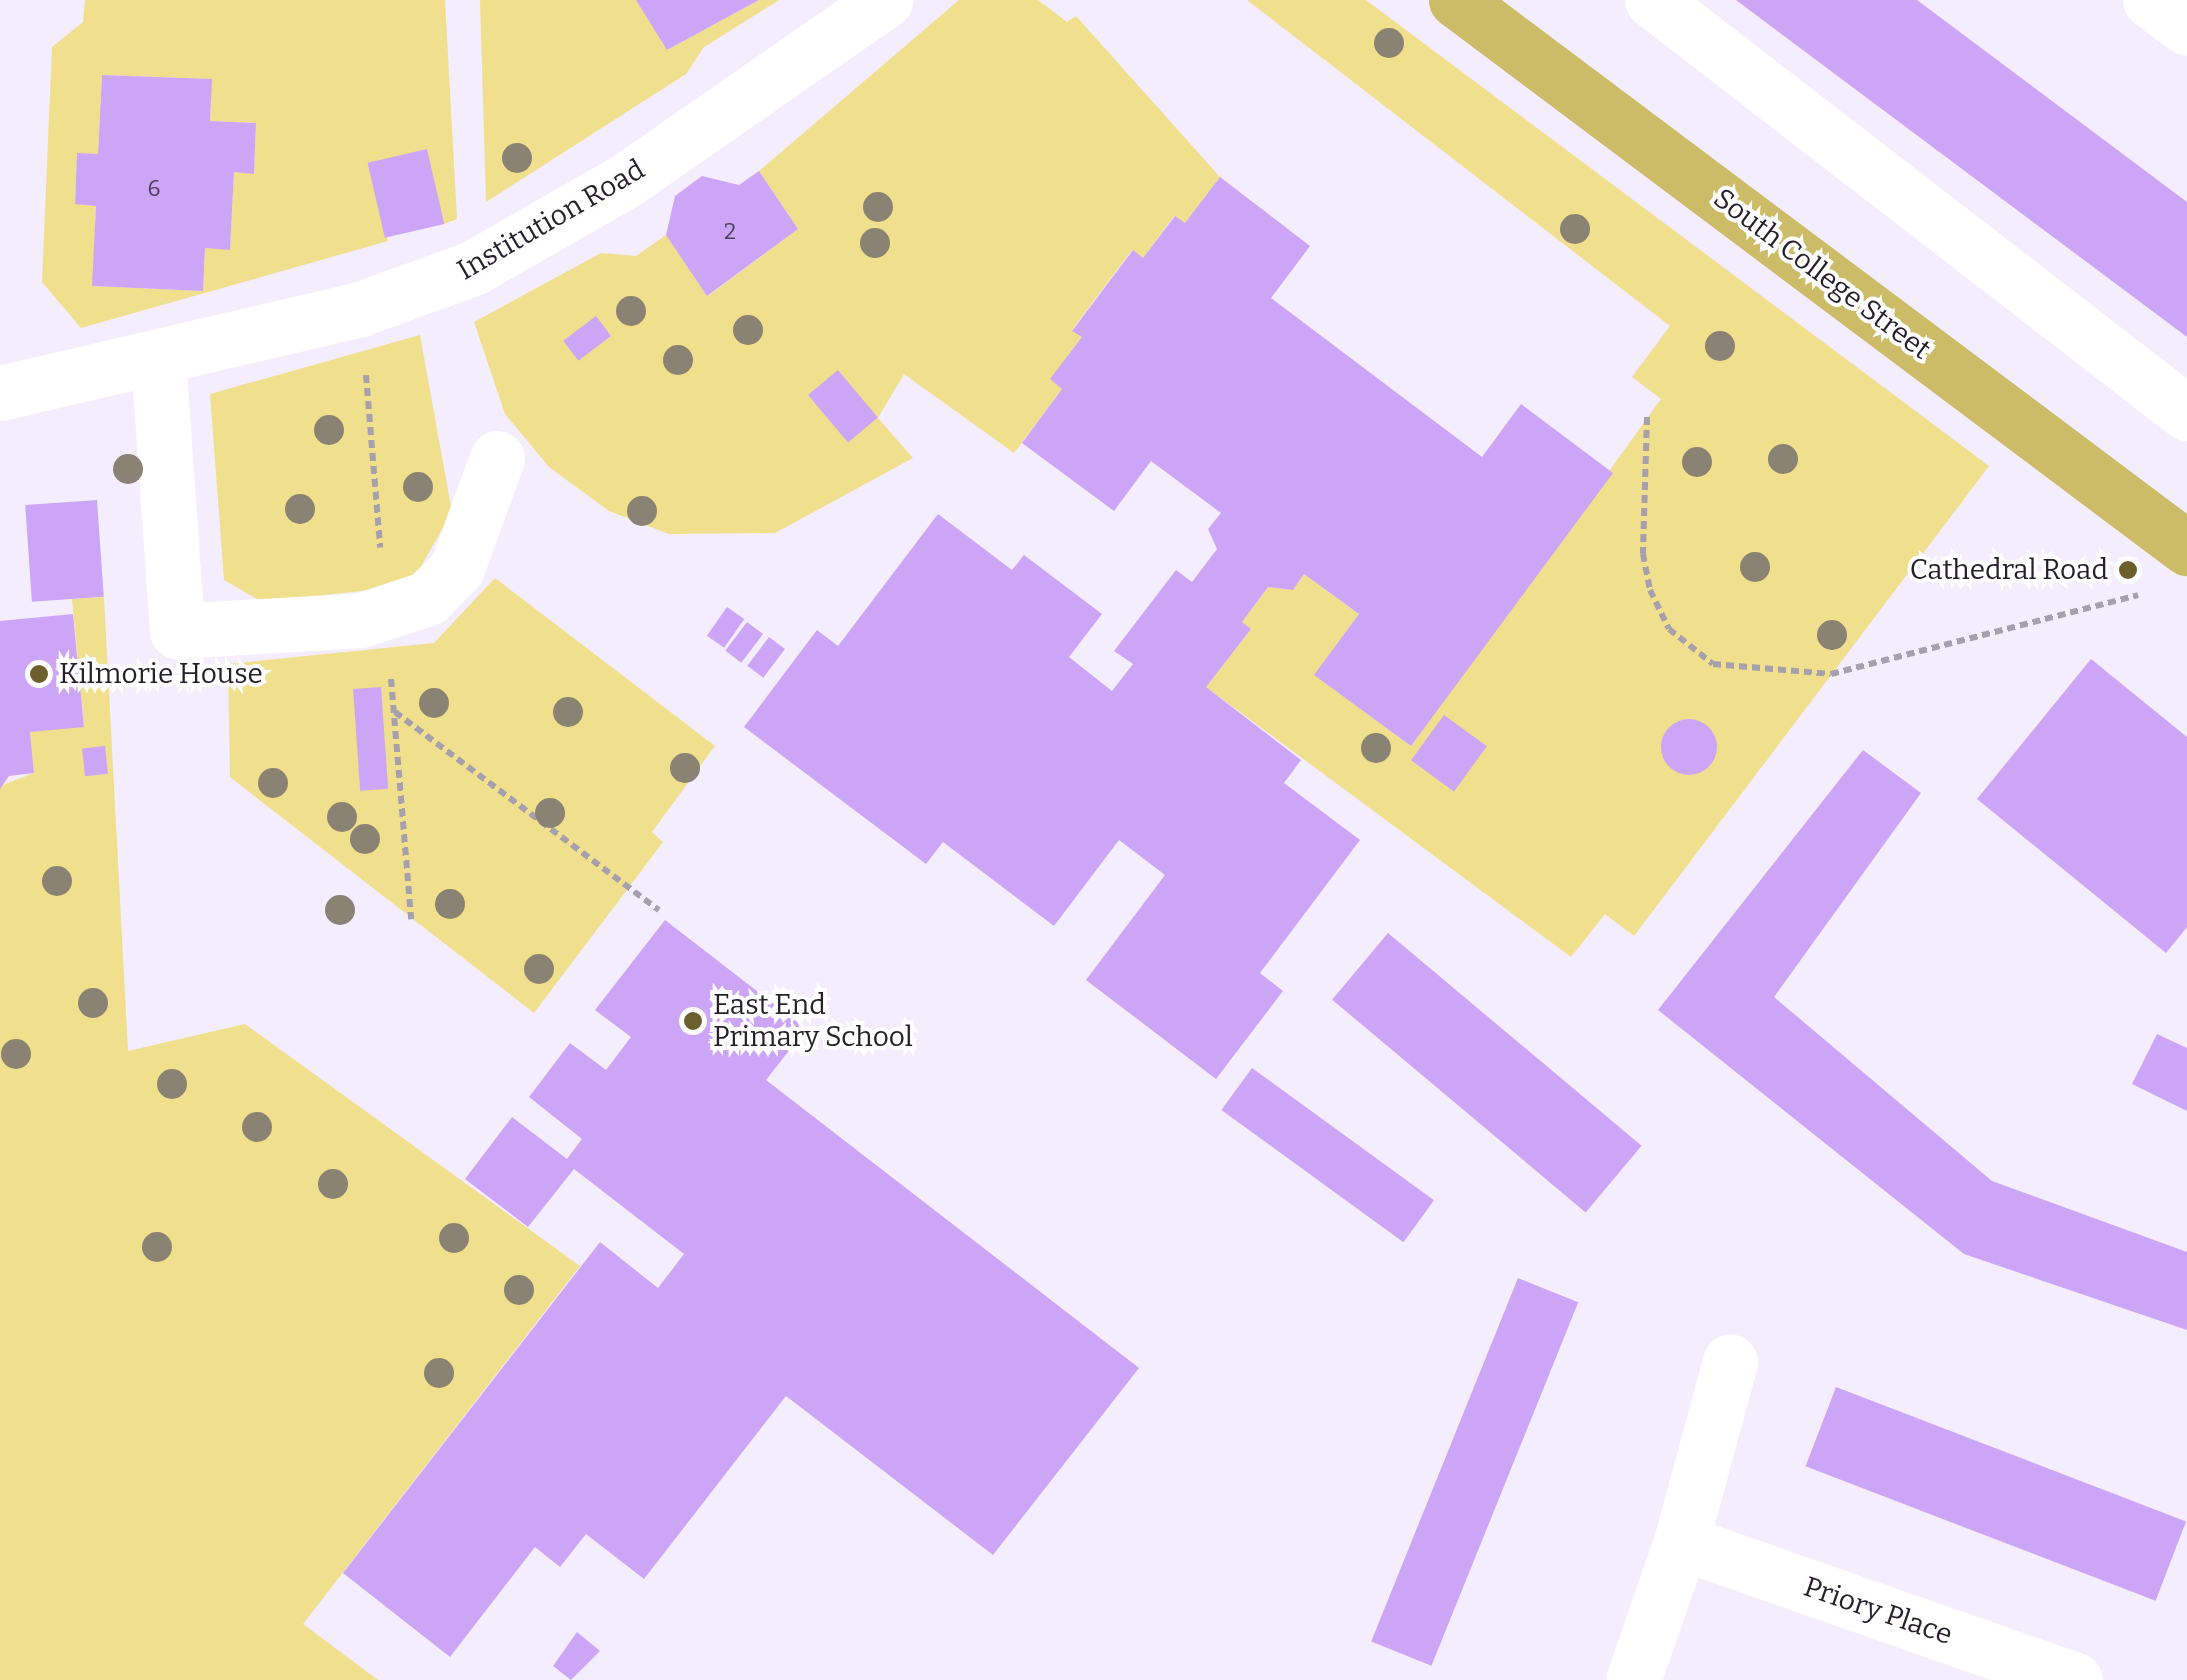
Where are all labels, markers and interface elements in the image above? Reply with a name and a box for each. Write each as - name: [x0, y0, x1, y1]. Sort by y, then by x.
- street label: Institution Road: [451, 153, 651, 287]
- house number: 6: [148, 176, 160, 202]
- street label: South College Street: [1707, 181, 1937, 367]
- house number: 2: [724, 219, 736, 245]
- place label: Cathedral Road: [1910, 553, 2108, 587]
- marker: Cathedral Road: [2117, 559, 2139, 581]
- place label: Kilmorie House: [59, 657, 263, 691]
- marker: Kilmorie House: [28, 663, 50, 685]
- place label: East End Primary School: [713, 988, 913, 1054]
- marker: East End Primary School: [682, 1010, 704, 1032]
- street label: Priory Place: [1799, 1570, 1957, 1652]

